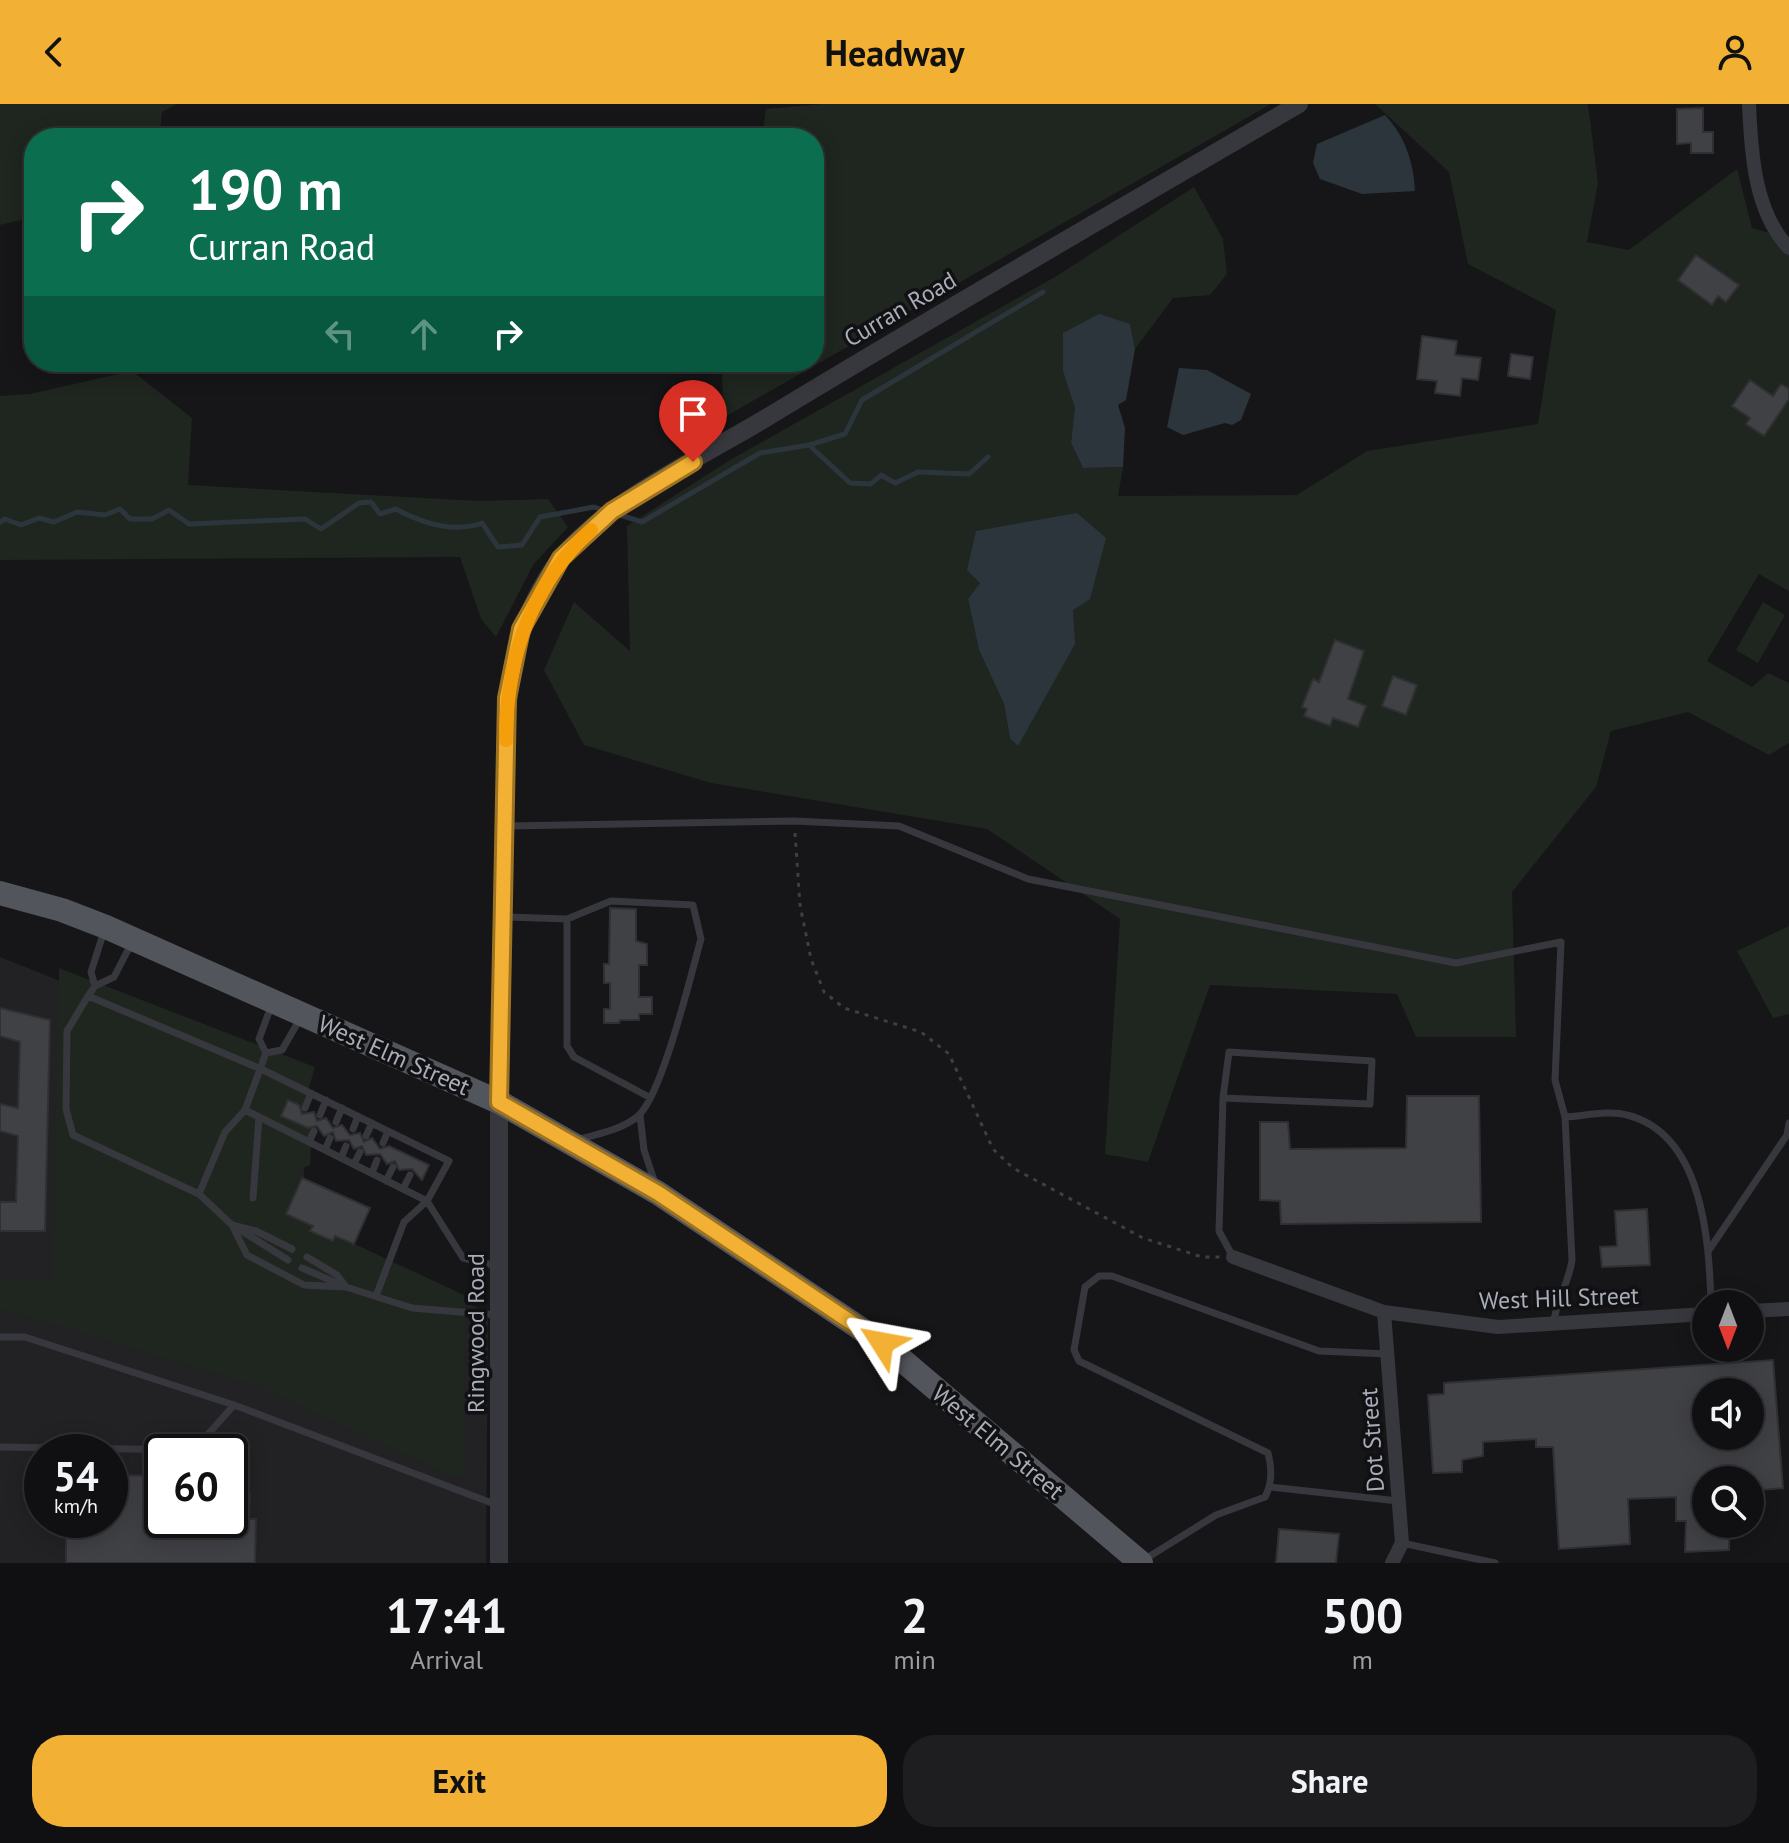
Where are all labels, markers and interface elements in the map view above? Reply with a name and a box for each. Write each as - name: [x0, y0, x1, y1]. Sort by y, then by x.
- text: Headway: [824, 29, 965, 76]
- icon: back: [32, 30, 76, 74]
- icon: person: [1713, 30, 1757, 74]
- text: 190 m: [188, 153, 343, 225]
- icon: right: [56, 160, 160, 264]
- text: Curran Road: [188, 223, 375, 270]
- street label: Curran Road: [838, 264, 962, 354]
- icon: left: [318, 312, 362, 356]
- icon: ahead: [402, 312, 446, 356]
- icon: right: [486, 312, 530, 356]
- pin: [659, 380, 727, 462]
- icon: arrive: [671, 392, 715, 436]
- street label: West Elm Street: [313, 1008, 475, 1102]
- street label: Ringwood Road: [460, 1253, 491, 1413]
- street label: West Hill Street: [1479, 1280, 1639, 1316]
- north arrow: [1692, 1290, 1764, 1362]
- map controls: [1692, 1290, 1764, 1538]
- position arrow: [840, 1301, 924, 1385]
- street label: West Elm Street: [926, 1378, 1070, 1506]
- button: sound: [1692, 1378, 1764, 1450]
- street label: Dot Street: [1353, 1387, 1391, 1493]
- speed limit sign: 60: [144, 1434, 248, 1538]
- text: 54: [53, 1450, 99, 1502]
- button: search: [1692, 1466, 1764, 1538]
- text: km/h: [54, 1493, 98, 1519]
- text: 17:41: [386, 1584, 508, 1646]
- text: 2: [901, 1584, 928, 1646]
- text: 500: [1322, 1584, 1403, 1646]
- text: Arrival: [410, 1643, 483, 1676]
- text: min: [893, 1643, 936, 1676]
- text: m: [1352, 1643, 1373, 1676]
- button: Exit: [32, 1735, 887, 1827]
- button: Share: [903, 1735, 1757, 1827]

